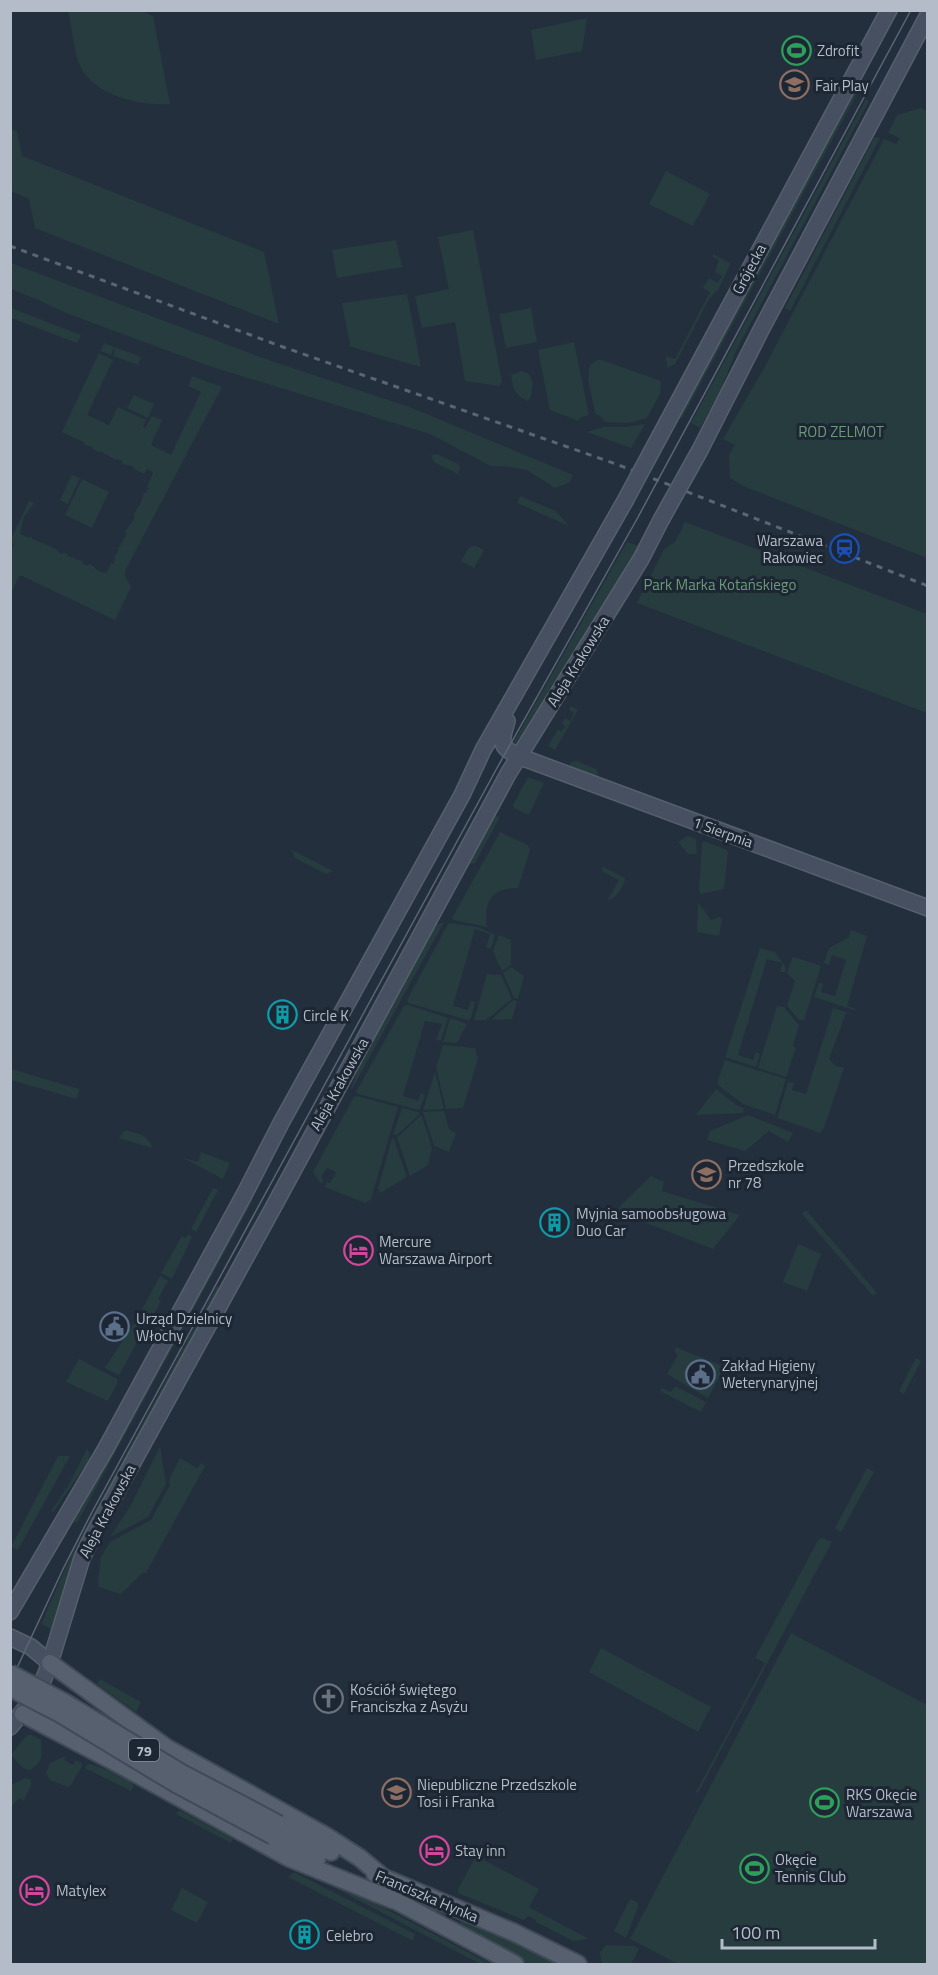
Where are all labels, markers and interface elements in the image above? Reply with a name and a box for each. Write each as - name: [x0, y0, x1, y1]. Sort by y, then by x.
- sports icon: Zdrofit: [780, 34, 812, 66]
- place label: Zdrofit: [817, 39, 860, 62]
- school or university icon: Fair Play: [778, 69, 810, 101]
- place label: Fair Play: [815, 74, 869, 97]
- street label: Grójecka: [726, 239, 772, 298]
- park label: ROD ZELMOT: [798, 420, 884, 443]
- place label: Warszawa Rakowiec: [757, 529, 823, 569]
- station icon: Warszawa Rakowiec: [828, 533, 860, 565]
- park label: Park Marka Kotańskiego: [644, 573, 797, 596]
- street label: Aleja Krakowska: [541, 611, 615, 711]
- street label: 1 Sierpnia: [690, 810, 757, 854]
- building icon: Circle K: [266, 999, 298, 1031]
- place label: Circle K: [303, 1004, 349, 1027]
- street label: Aleja Krakowska: [304, 1033, 374, 1135]
- place label: Przedszkole nr 78: [728, 1154, 804, 1194]
- school or university icon: Przedszkole nr 78: [691, 1158, 723, 1190]
- place label: Myjnia samoobsługowa Duo Car: [576, 1202, 727, 1242]
- building icon: Myjnia samoobsługowa Duo Car: [539, 1206, 571, 1238]
- place label: Mercure Warszawa Airport: [379, 1230, 493, 1270]
- hotel icon: Mercure Warszawa Airport: [342, 1234, 374, 1266]
- place label: Urząd Dzielnicy Włochy: [136, 1307, 232, 1347]
- public building icon: Urząd Dzielnicy Włochy: [99, 1311, 131, 1343]
- place label: Zakład Higieny Weterynaryjnej: [722, 1354, 818, 1394]
- public building icon: Zakład Higieny Weterynaryjnej: [685, 1358, 717, 1390]
- street label: Aleja Krakowska: [73, 1460, 142, 1562]
- place label: Kościół świętego Franciszka z Asyżu: [350, 1678, 468, 1718]
- church icon: Kościół świętego Franciszka z Asyżu: [313, 1682, 345, 1714]
- road number: 79: [129, 1739, 159, 1761]
- place label: Niepubliczne Przedszkole Tosi i Franka: [417, 1773, 577, 1813]
- school or university icon: Niepubliczne Przedszkole Tosi i Franka: [380, 1777, 412, 1809]
- place label: RKS Okęcie Warszawa: [846, 1783, 917, 1823]
- sports icon: RKS Okęcie Warszawa: [809, 1787, 841, 1819]
- hotel icon: Stay inn: [418, 1834, 450, 1866]
- place label: Stay inn: [455, 1839, 506, 1862]
- place label: Okęcie Tennis Club: [775, 1848, 846, 1888]
- sports icon: Okęcie Tennis Club: [738, 1852, 770, 1884]
- street label: Franciszka Hynka: [372, 1864, 483, 1928]
- hotel icon: Matylex: [19, 1874, 51, 1906]
- place label: Matylex: [56, 1879, 107, 1902]
- scale bar: [722, 1912, 875, 1950]
- building icon: Celebro: [289, 1919, 321, 1951]
- text: 100 m: [731, 1919, 780, 1946]
- place label: Celebro: [326, 1924, 374, 1947]

